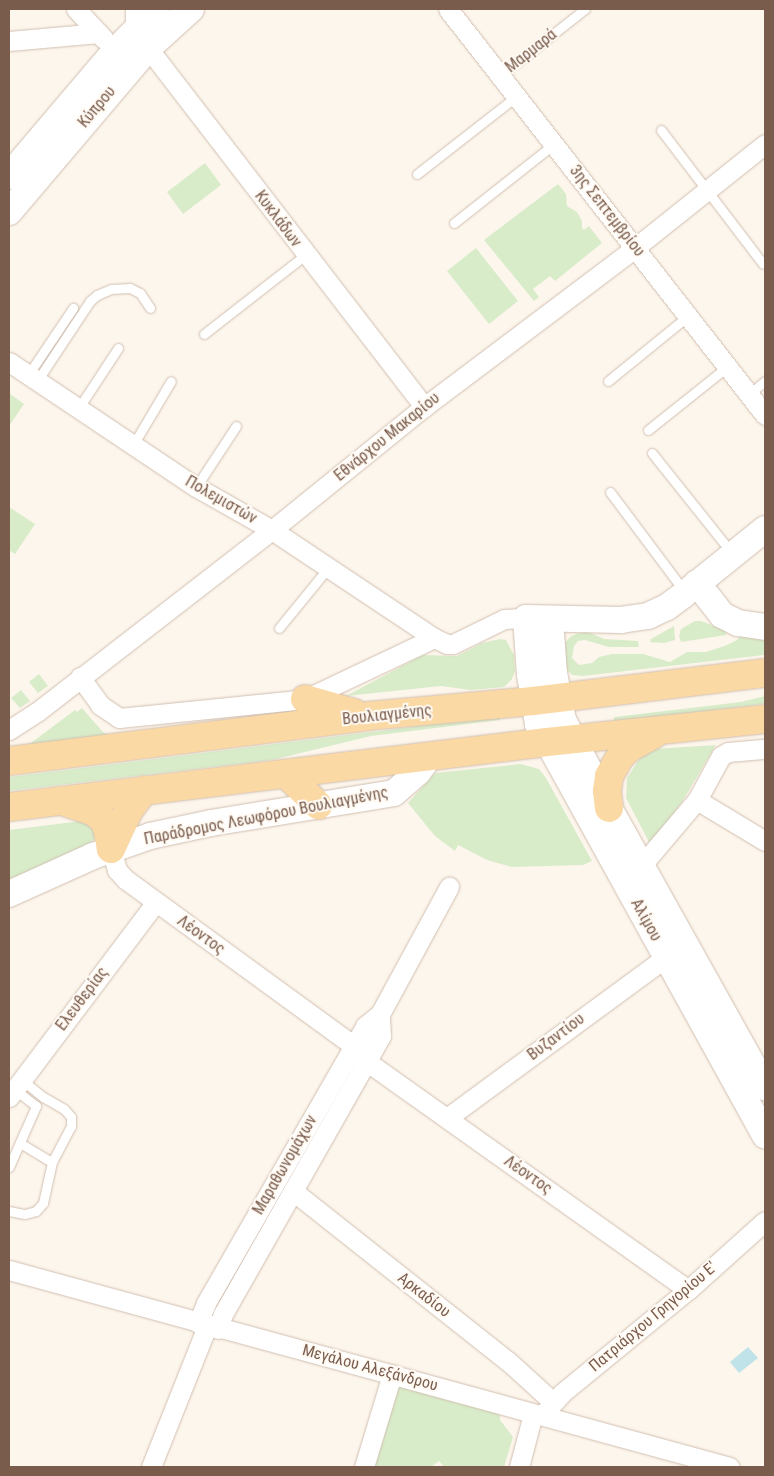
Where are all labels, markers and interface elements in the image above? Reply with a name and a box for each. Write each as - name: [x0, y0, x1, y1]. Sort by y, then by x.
- street label: Μαρμαρά: [502, 25, 560, 77]
- street label: Κύπρου: [74, 82, 120, 132]
- street label: 3ης Σεπτεμβρίου: [565, 161, 649, 261]
- street label: Κυκλάδων: [250, 187, 306, 251]
- street label: Εθνάρχου Μακαρίου: [330, 389, 444, 485]
- street label: Πολεμιστών: [182, 472, 260, 528]
- street label: Βουλιαγμένης: [341, 701, 433, 729]
- street label: Παράδρομος Λεωφόρου Βουλιαγμένης: [142, 783, 390, 849]
- street label: Αλίμου: [627, 895, 665, 945]
- street label: Λέοντος: [173, 911, 229, 959]
- street label: Ελευθερίας: [52, 963, 112, 1035]
- street label: Βυζαντίου: [524, 1009, 588, 1065]
- street label: Μαραθωνομάχων: [249, 1112, 321, 1218]
- street label: Λέοντος: [500, 1152, 556, 1198]
- street label: Πατριάρχου Γρηγορίου Ε': [585, 1258, 721, 1376]
- street label: Αρκαδίου: [394, 1269, 454, 1321]
- street label: Μεγάλου Αλεξάνδρου: [300, 1341, 440, 1395]

